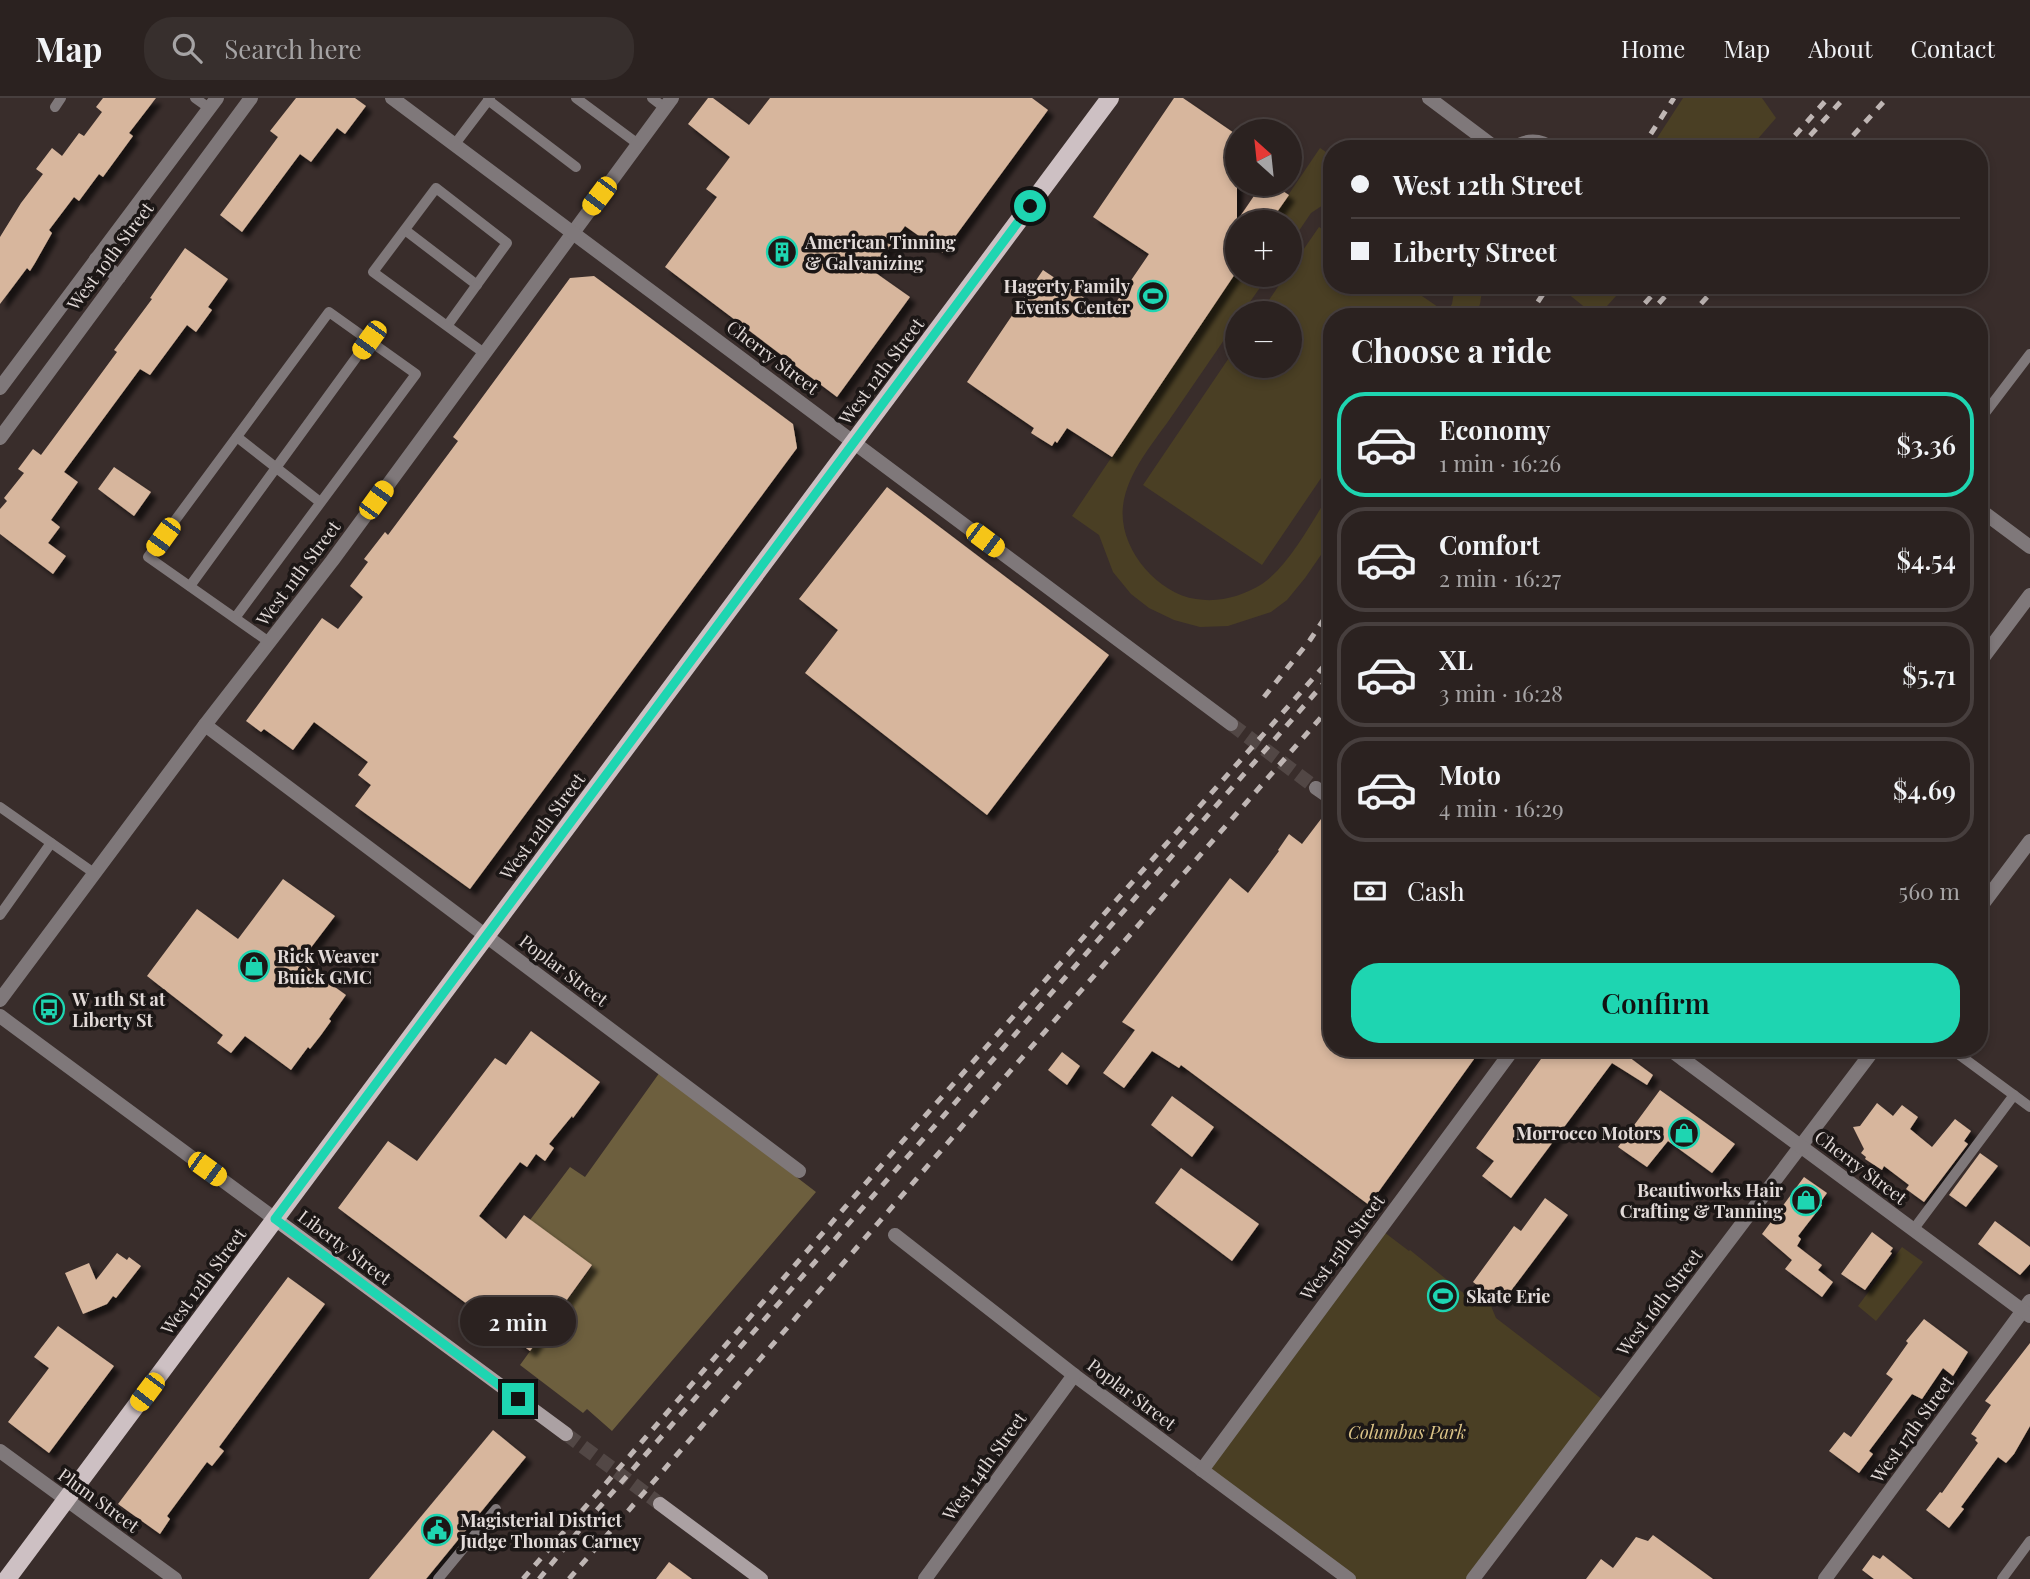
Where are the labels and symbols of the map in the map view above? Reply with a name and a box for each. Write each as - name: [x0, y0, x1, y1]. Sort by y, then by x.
- north arrow: [1225, 119, 1302, 196]
- car: [578, 173, 621, 219]
- route start: [1014, 190, 1046, 222]
- street label: West 10th Street: [61, 196, 159, 316]
- place label: American Tinning & Galvanizing: [804, 230, 956, 275]
- building icon: American Tinning & Galvanizing: [765, 235, 799, 269]
- place label: Hagerty Family Events Center: [1003, 274, 1131, 319]
- sports icon: Hagerty Family Events Center: [1136, 279, 1170, 313]
- street label: West 12th Street: [832, 312, 929, 430]
- street label: Cherry Street: [722, 314, 824, 400]
- car: [349, 317, 390, 363]
- car: [356, 477, 397, 523]
- car: [143, 514, 184, 560]
- street label: West 11th Street: [250, 515, 346, 631]
- car: [962, 519, 1009, 561]
- street label: West 12th Street: [493, 767, 590, 885]
- street label: Poplar Street: [515, 929, 614, 1012]
- place label: Rick Weaver Buick GMC: [277, 944, 379, 989]
- shop icon: Rick Weaver Buick GMC: [237, 949, 271, 983]
- place label: W 11th St at Liberty St: [71, 987, 166, 1032]
- bus stop icon: W 11th St at Liberty St: [32, 992, 66, 1026]
- shop icon: Morrocco Motors: [1667, 1116, 1701, 1150]
- place label: Morrocco Motors: [1516, 1121, 1661, 1145]
- street label: Cherry Street: [1810, 1124, 1912, 1210]
- car: [184, 1148, 231, 1190]
- place label: Beautiworks Hair Crafting & Tanning: [1620, 1178, 1784, 1223]
- shop icon: Beautiworks Hair Crafting & Tanning: [1789, 1183, 1823, 1217]
- street label: West 15th Street: [1294, 1189, 1390, 1306]
- street label: Liberty Street: [293, 1204, 397, 1290]
- street label: West 12th Street: [154, 1222, 251, 1340]
- street label: West 16th Street: [1610, 1243, 1708, 1361]
- sports icon: Skate Erie: [1426, 1279, 1460, 1313]
- place label: Skate Erie: [1466, 1284, 1550, 1308]
- callout: 2 min: [460, 1298, 576, 1346]
- street label: Poplar Street: [1083, 1353, 1182, 1436]
- car: [126, 1369, 169, 1415]
- street label: West 17th Street: [1865, 1370, 1959, 1488]
- route end: [502, 1383, 534, 1415]
- street label: West 14th Street: [936, 1407, 1032, 1526]
- park label: Columbus Park: [1348, 1420, 1466, 1444]
- street label: Plum Street: [54, 1462, 145, 1538]
- place label: Magisterial District Judge Thomas Carney: [459, 1508, 642, 1553]
- public building icon: Magisterial District Judge Thomas Carney: [420, 1513, 454, 1547]

